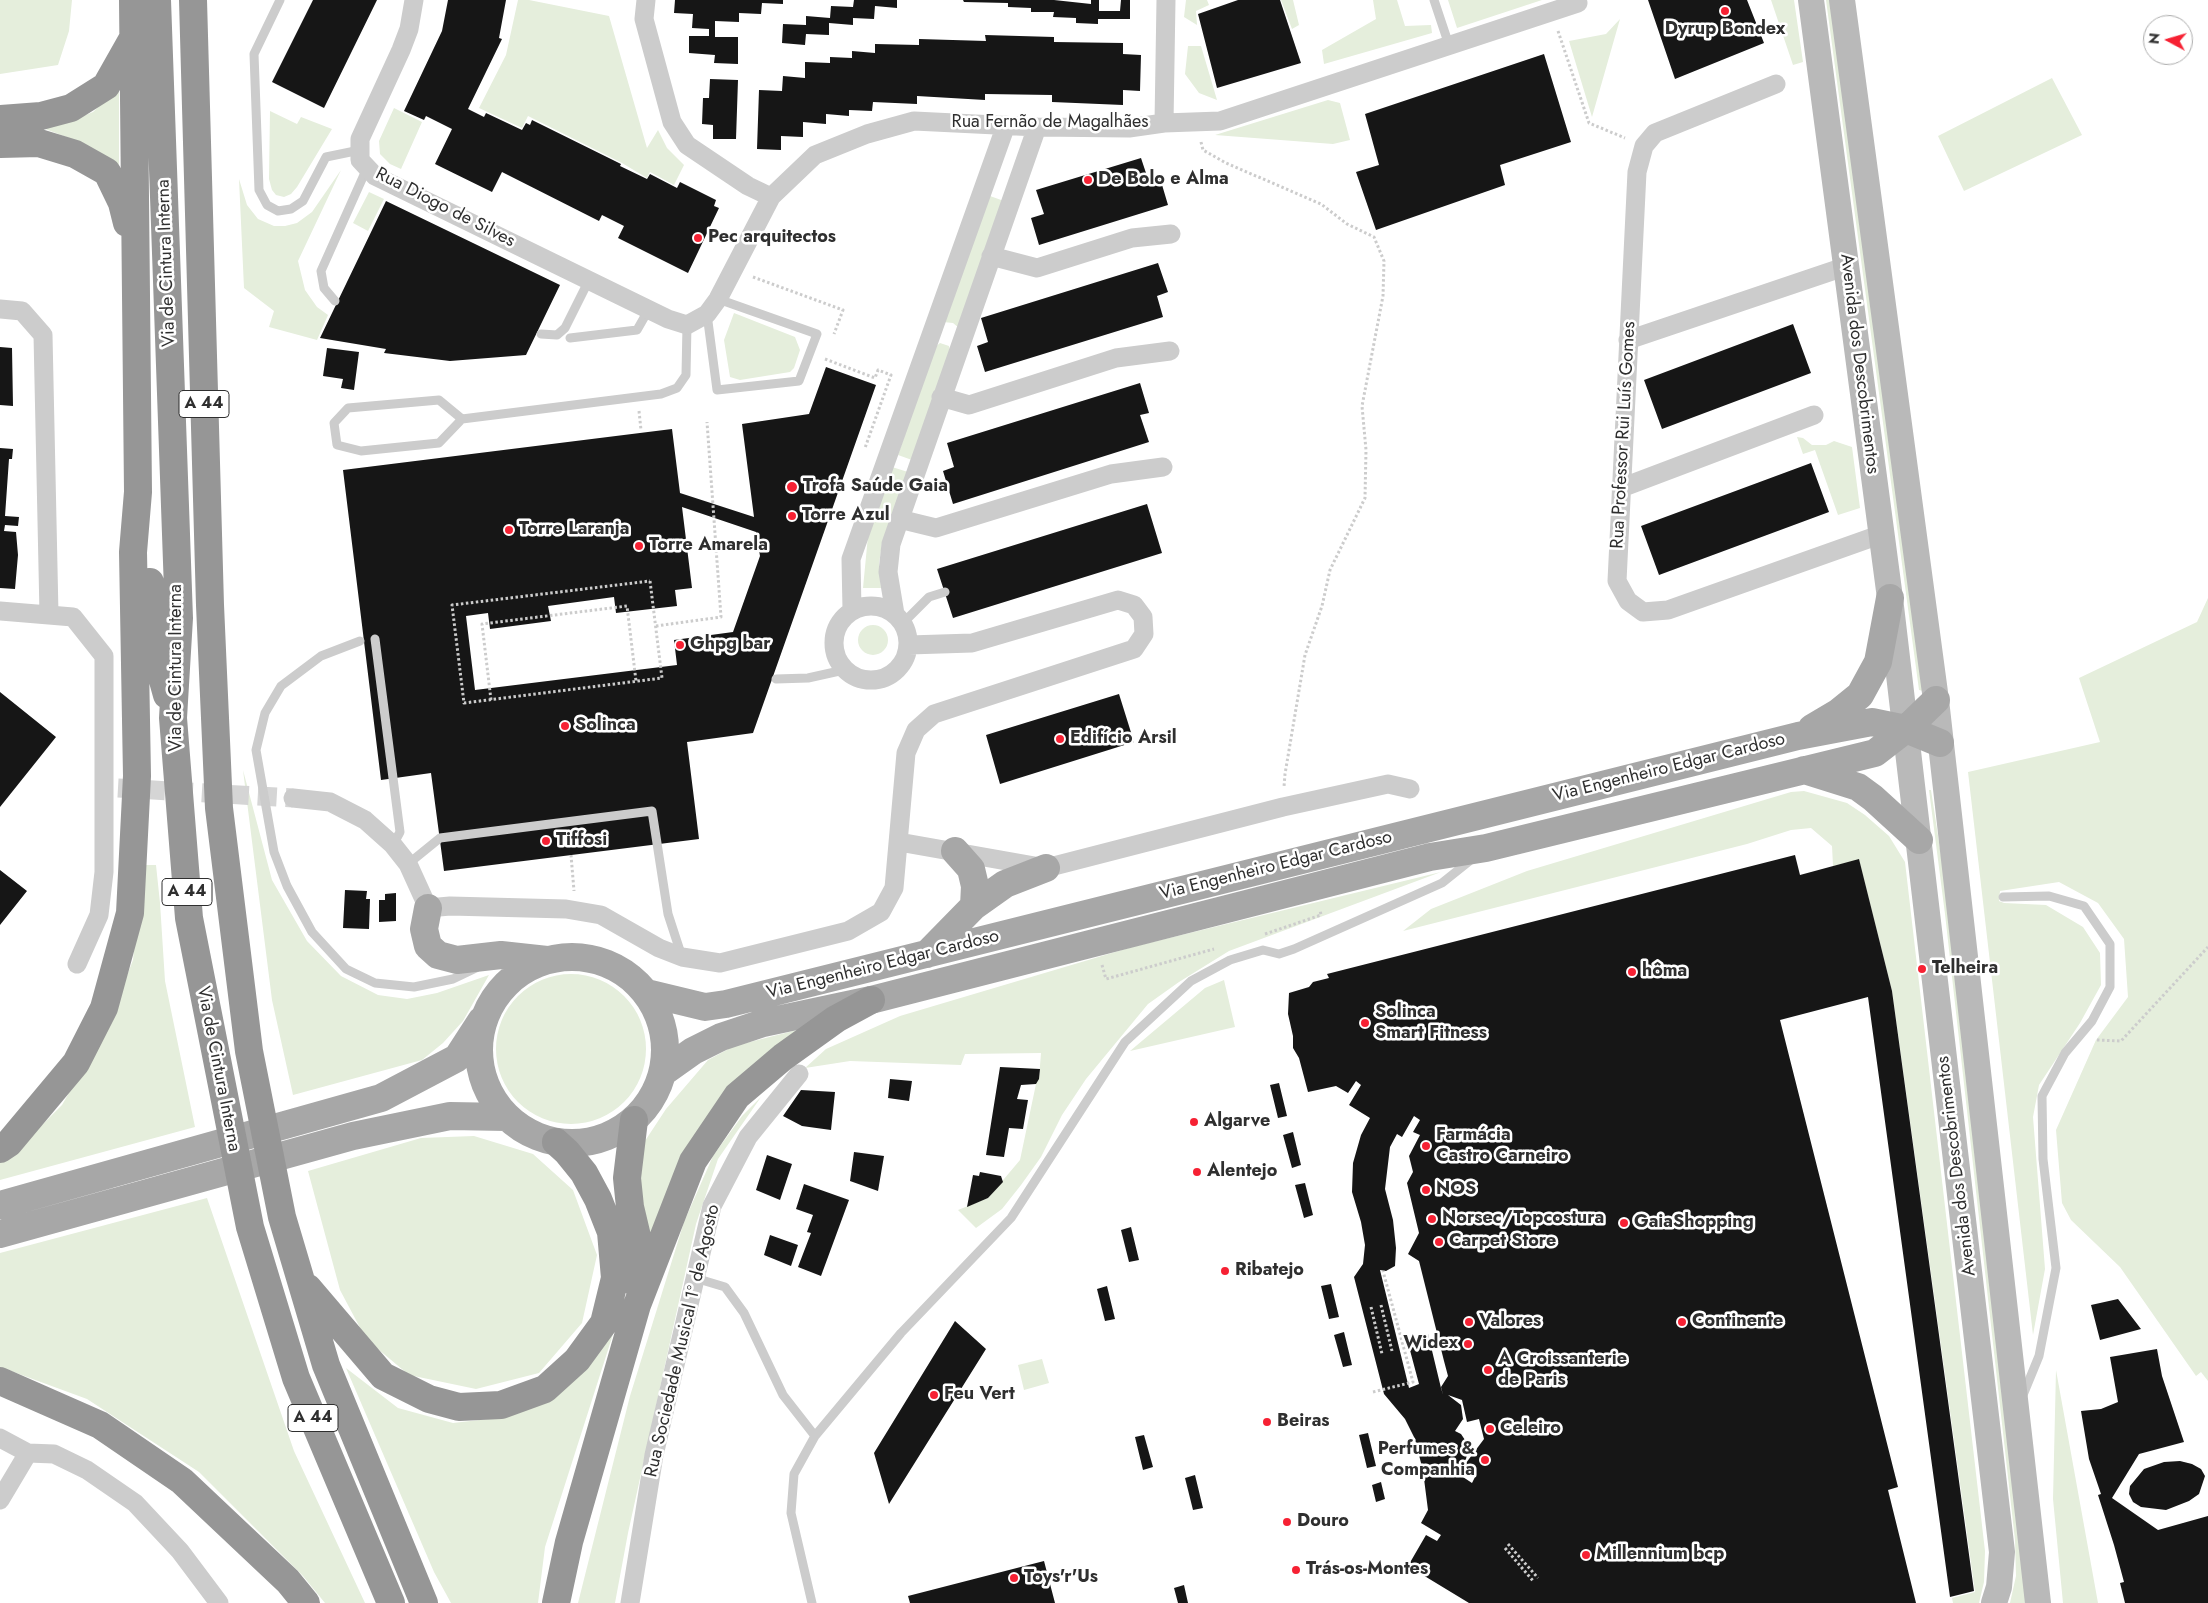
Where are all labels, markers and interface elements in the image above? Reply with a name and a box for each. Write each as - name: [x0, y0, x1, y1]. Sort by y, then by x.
- marker: Dyrup Bondex: [1719, 5, 1731, 17]
- north arrow: [2143, 15, 2193, 65]
- place label: Dyrup Bondex: [1665, 19, 1785, 41]
- text: N: [2144, 32, 2165, 45]
- street label: Rua Fernão de Magalhães: [952, 112, 1148, 134]
- street label: Rua Diogo de Silves: [372, 164, 518, 252]
- place label: De Bolo e Alma: [1098, 169, 1229, 191]
- marker: De Bolo e Alma: [1082, 174, 1094, 186]
- street label: Via de Cintura Interna: [153, 179, 181, 347]
- place label: Pec arquitectos: [708, 227, 836, 249]
- marker: Pec arquitectos: [692, 232, 704, 244]
- street label: Avenida dos Descobrimentos: [1835, 253, 1883, 475]
- street label: Rua Professor Rui Luís Gomes: [1607, 321, 1641, 549]
- road number: A 44: [179, 390, 229, 418]
- place label: Trofa Saúde Gaia: [803, 476, 948, 498]
- marker: Trofa Saúde Gaia: [785, 480, 799, 494]
- place label: Torre Azul: [802, 505, 890, 527]
- marker: Torre Azul: [786, 510, 798, 522]
- place label: Torre Laranja: [519, 519, 629, 541]
- marker: Torre Laranja: [503, 524, 515, 536]
- place label: Torre Amarela: [649, 535, 768, 557]
- marker: Torre Amarela: [633, 540, 645, 552]
- street label: Via de Cintura Interna: [166, 584, 188, 752]
- place label: Ghpg bar: [690, 634, 771, 656]
- marker: Ghpg bar: [674, 639, 686, 651]
- place label: Solinca: [575, 715, 636, 737]
- marker: Solinca: [559, 720, 571, 732]
- place label: Edifício Arsil: [1070, 728, 1177, 750]
- street label: Via Engenheiro Edgar Cardoso: [1551, 729, 1787, 807]
- marker: Edifício Arsil: [1054, 733, 1066, 745]
- street label: Via Engenheiro Edgar Cardoso: [1158, 827, 1394, 905]
- place label: Tiffosi: [556, 830, 607, 852]
- marker: Tiffosi: [540, 835, 552, 847]
- road number: A 44: [162, 879, 212, 906]
- street label: Via Engenheiro Edgar Cardoso: [765, 926, 1001, 1004]
- place label: Telheira: [1932, 958, 1998, 980]
- place label: hôma: [1642, 961, 1687, 983]
- marker: Telheira: [1916, 963, 1928, 975]
- marker: hôma: [1626, 966, 1638, 978]
- street label: Via de Cintura Interna: [191, 985, 245, 1153]
- place label: Solinca Smart Fitness: [1375, 1002, 1487, 1044]
- marker: Solinca Smart Fitness: [1359, 1017, 1371, 1029]
- street label: Avenida dos Descobrimentos: [1933, 1055, 1981, 1277]
- place label: Algarve: [1204, 1111, 1270, 1133]
- marker: Algarve: [1188, 1116, 1200, 1128]
- place label: Farmácia Castro Carneiro: [1436, 1125, 1568, 1168]
- marker: Farmácia Castro Carneiro: [1420, 1140, 1432, 1152]
- place label: Alentejo: [1207, 1161, 1277, 1183]
- marker: Alentejo: [1191, 1166, 1203, 1178]
- place label: NOS: [1436, 1179, 1476, 1201]
- marker: NOS: [1420, 1184, 1432, 1196]
- street label: Rua Sociedade Musical 1º de Agosto: [641, 1203, 725, 1479]
- place label: Norsec/Topcostura: [1442, 1208, 1604, 1230]
- place label: GaiaShopping: [1634, 1212, 1754, 1234]
- marker: Norsec/Topcostura: [1426, 1213, 1438, 1225]
- marker: GaiaShopping: [1618, 1217, 1630, 1229]
- place label: Carpet Store: [1449, 1231, 1556, 1253]
- marker: Carpet Store: [1433, 1236, 1445, 1248]
- place label: Ribatejo: [1235, 1260, 1304, 1282]
- marker: Ribatejo: [1219, 1265, 1231, 1277]
- place label: Valores: [1479, 1311, 1541, 1333]
- place label: Continente: [1692, 1311, 1783, 1333]
- marker: Valores: [1463, 1316, 1475, 1328]
- marker: Continente: [1676, 1316, 1688, 1328]
- place label: Widex: [1403, 1333, 1458, 1355]
- marker: Widex: [1462, 1338, 1474, 1350]
- place label: A Croissanterie de Paris: [1498, 1349, 1627, 1392]
- marker: A Croissanterie de Paris: [1482, 1364, 1494, 1376]
- place label: Feu Vert: [944, 1384, 1015, 1406]
- marker: Feu Vert: [928, 1389, 940, 1401]
- road number: A 44: [288, 1405, 338, 1432]
- place label: Beiras: [1277, 1411, 1330, 1433]
- marker: Beiras: [1261, 1416, 1273, 1428]
- place label: Celeiro: [1500, 1418, 1561, 1440]
- marker: Celeiro: [1484, 1423, 1496, 1435]
- place label: Perfumes & Companhia: [1378, 1439, 1475, 1482]
- marker: Perfumes & Companhia: [1479, 1454, 1491, 1466]
- place label: Douro: [1297, 1511, 1349, 1533]
- marker: Douro: [1281, 1516, 1293, 1528]
- place label: Millennium bcp: [1596, 1544, 1724, 1566]
- marker: Millennium bcp: [1580, 1549, 1592, 1561]
- place label: Trás-os-Montes: [1306, 1559, 1428, 1581]
- marker: Trás-os-Montes: [1290, 1564, 1302, 1576]
- place label: Toys'r'Us: [1024, 1567, 1098, 1589]
- marker: Toys'r'Us: [1008, 1572, 1020, 1584]

